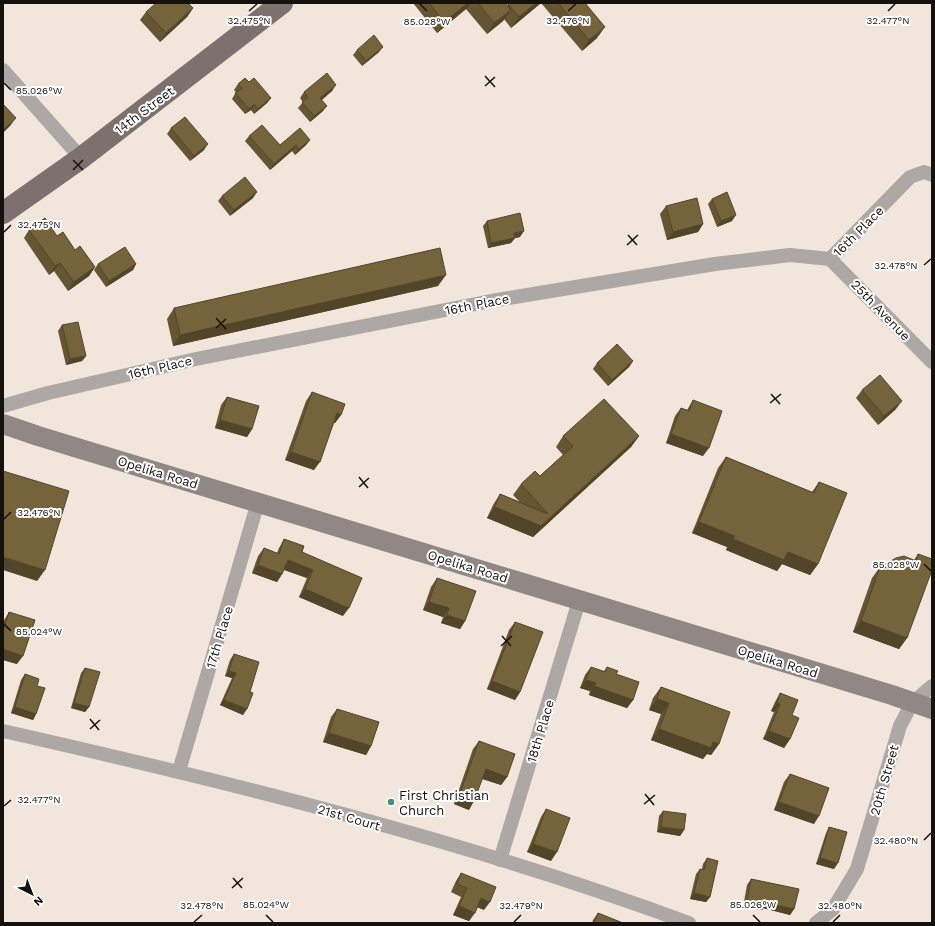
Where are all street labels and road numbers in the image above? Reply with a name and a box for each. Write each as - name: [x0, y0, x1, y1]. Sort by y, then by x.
- street label: 14th Street: [112, 83, 177, 137]
- street label: 16th Place: [830, 203, 887, 260]
- street label: 25th Avenue: [848, 277, 913, 344]
- street label: 16th Place: [444, 291, 510, 318]
- street label: 16th Place: [127, 353, 193, 382]
- street label: Opelika Road: [116, 453, 200, 492]
- street label: Opelika Road: [426, 547, 510, 586]
- street label: 17th Place: [203, 604, 236, 670]
- street label: Opelika Road: [736, 642, 820, 681]
- street label: 18th Place: [524, 698, 557, 764]
- street label: 20th Street: [867, 743, 902, 817]
- street label: 21st Court: [316, 801, 382, 834]

